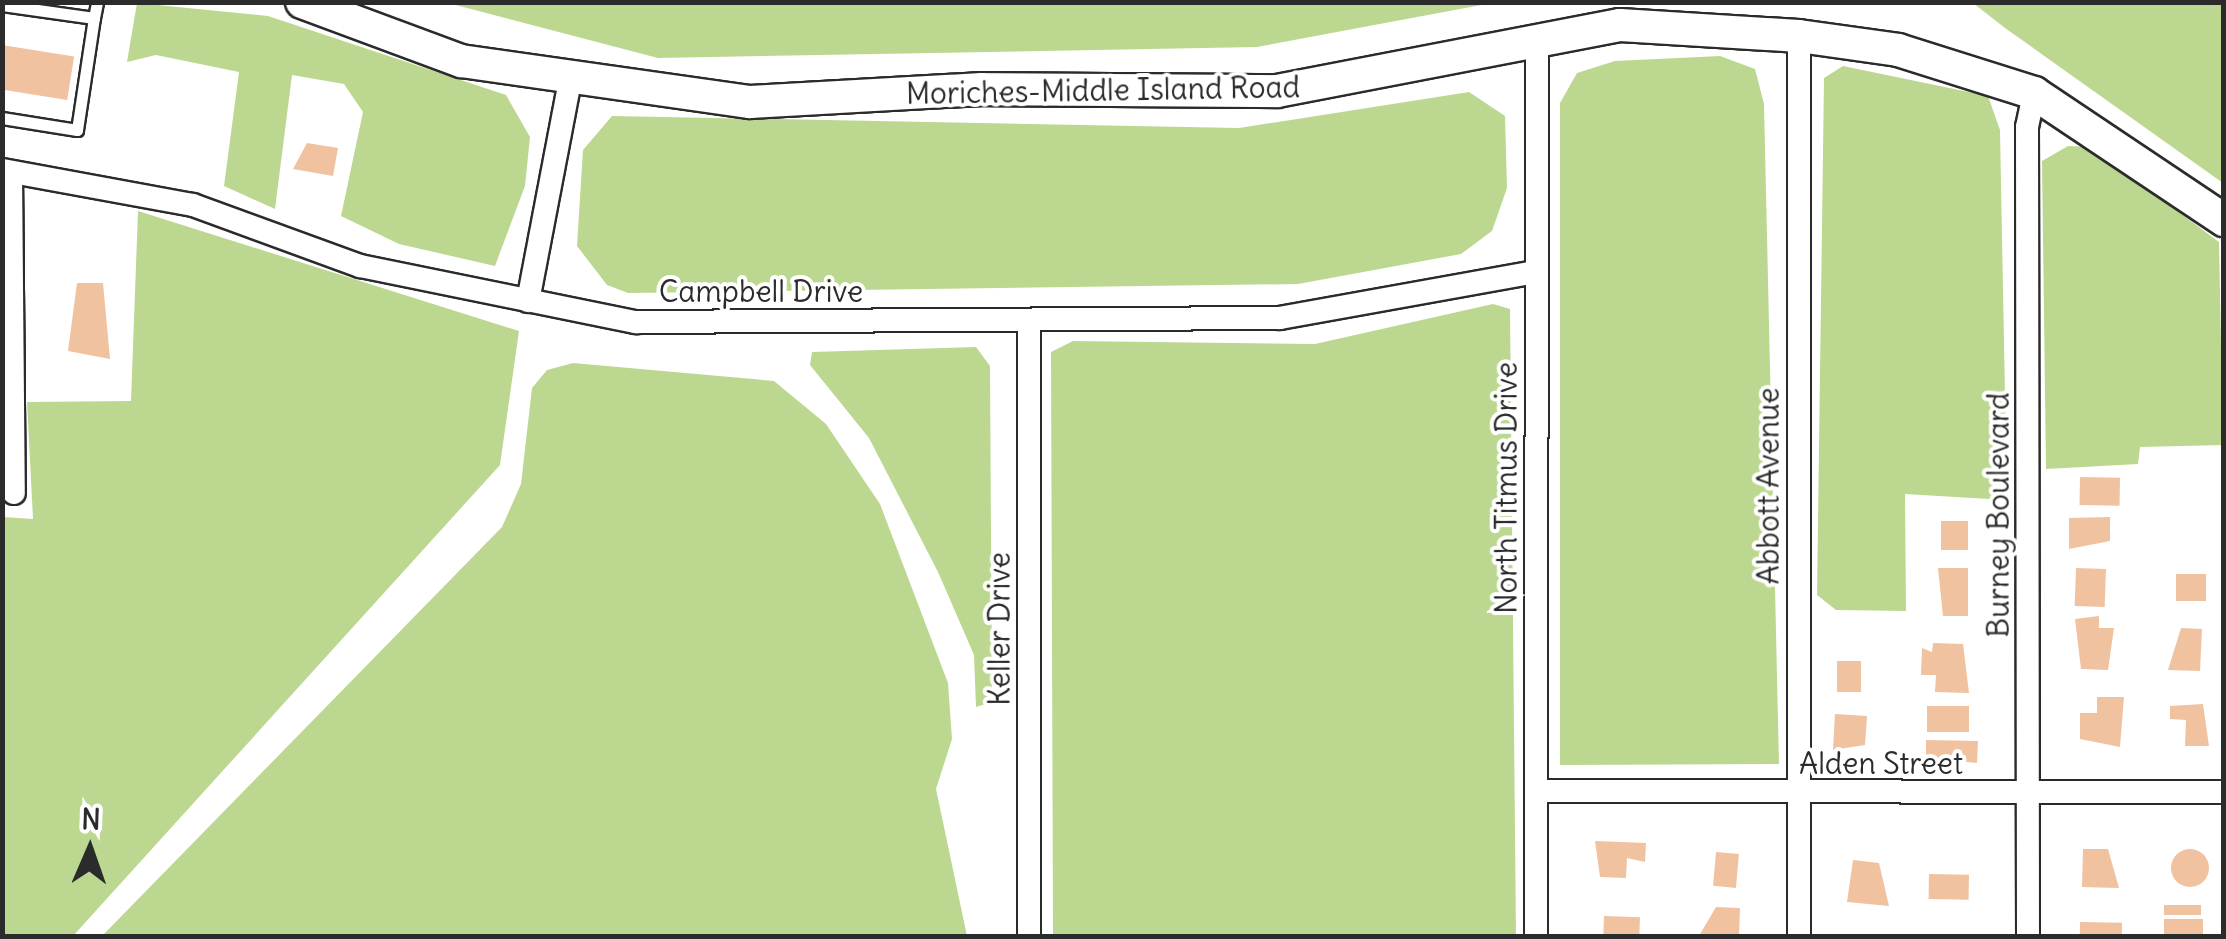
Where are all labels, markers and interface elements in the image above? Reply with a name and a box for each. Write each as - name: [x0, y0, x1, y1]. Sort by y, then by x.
- street label: Moriches-Middle Island Road: [906, 69, 1300, 111]
- street label: Campbell Drive: [659, 273, 863, 309]
- street label: North Titmus Drive: [1488, 362, 1524, 614]
- street label: Abbott Avenue: [1750, 388, 1786, 584]
- street label: Burney Boulevard: [1980, 392, 2016, 638]
- street label: Keller Drive: [981, 552, 1017, 706]
- street label: Alden Street: [1799, 745, 1963, 781]
- north arrow: [40, 799, 140, 899]
- text: N: [81, 801, 101, 837]

